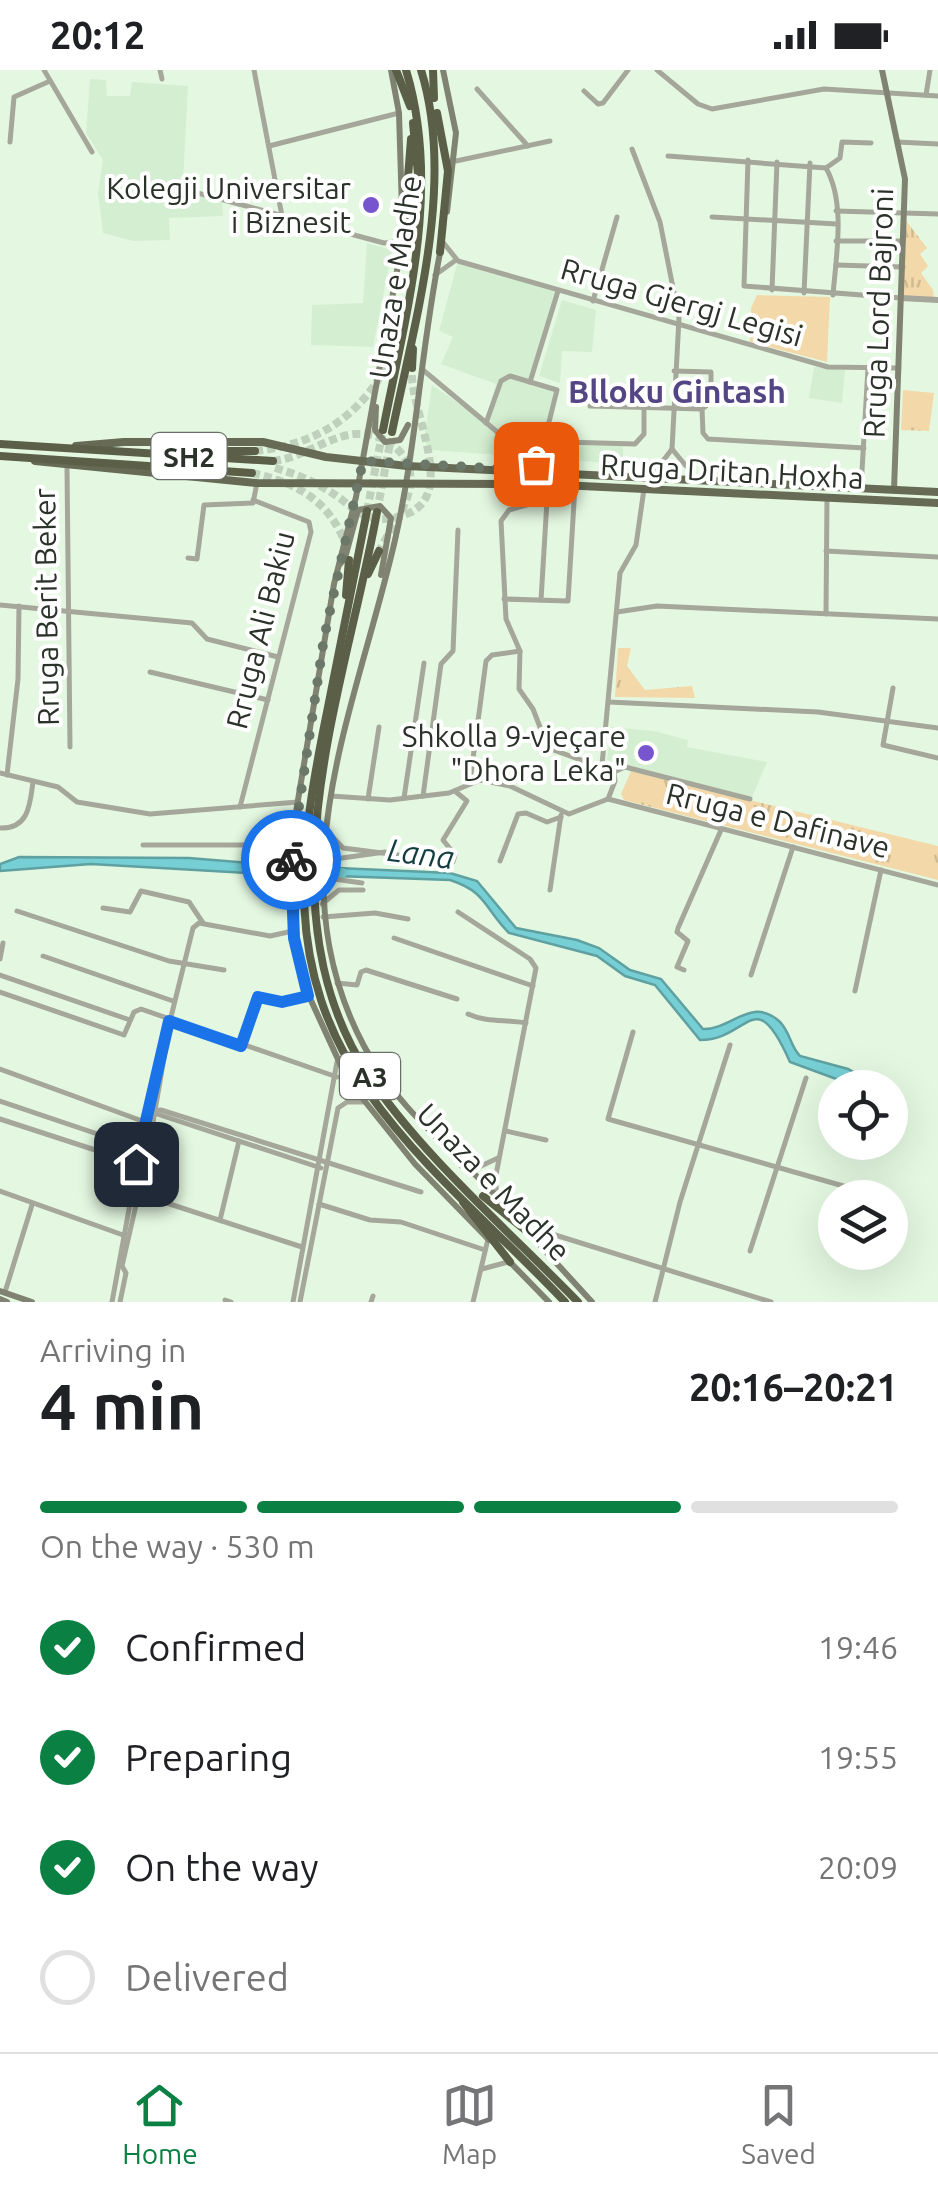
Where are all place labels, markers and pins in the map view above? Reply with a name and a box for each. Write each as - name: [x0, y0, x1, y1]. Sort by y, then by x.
- place label: Kolegji Universitar i Biznesit: [106, 171, 352, 239]
- marker: Kolegji Universitar i Biznesit: [360, 194, 382, 216]
- pin: [494, 422, 579, 507]
- place label: Shkolla 9-vjeçare "Dhora Leka": [402, 719, 626, 787]
- marker: Shkolla 9-vjeçare "Dhora Leka": [635, 742, 657, 764]
- pin: [94, 1122, 179, 1207]

